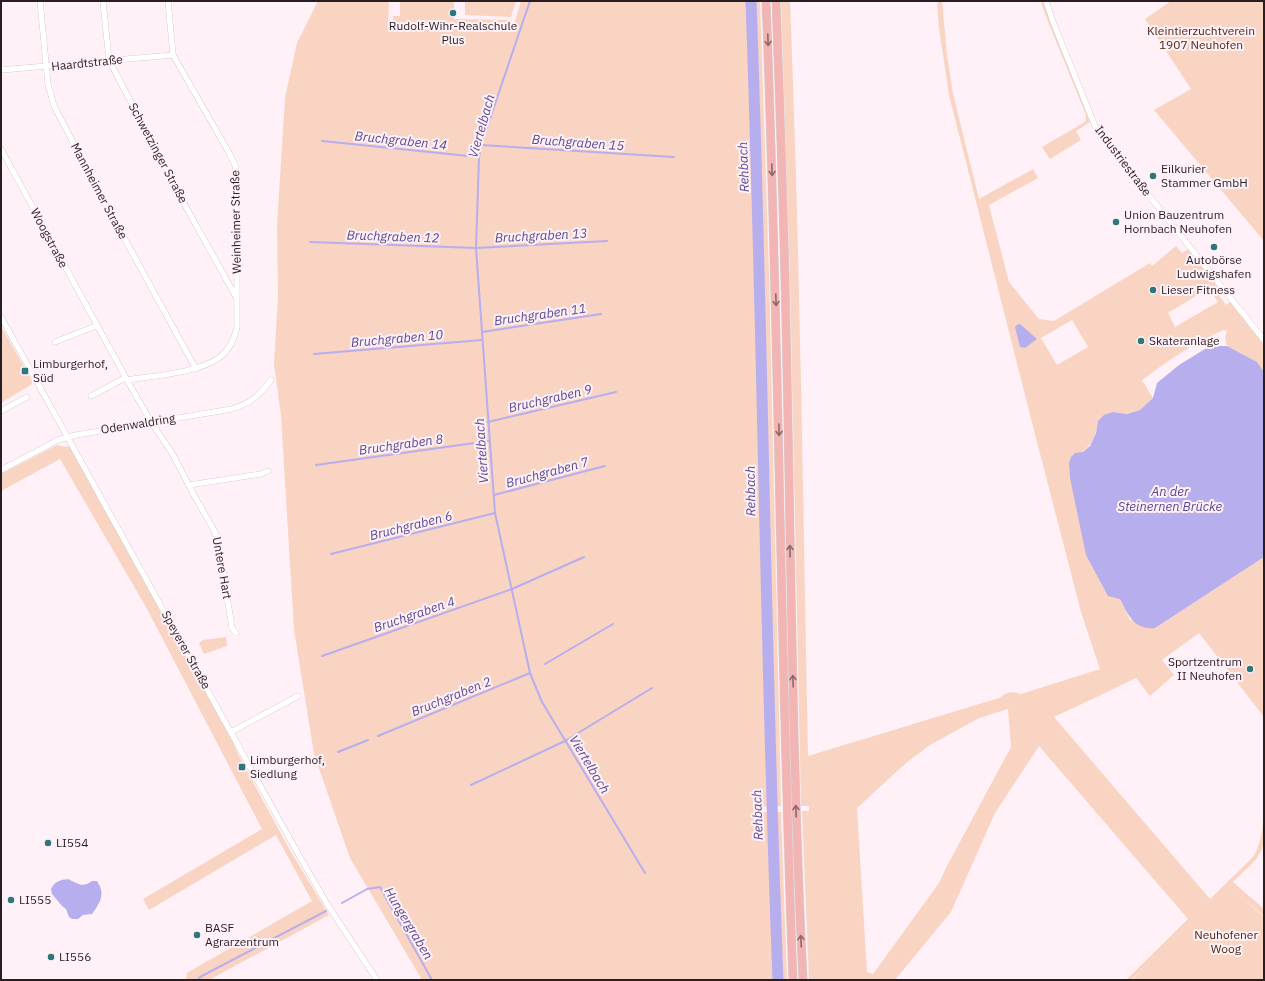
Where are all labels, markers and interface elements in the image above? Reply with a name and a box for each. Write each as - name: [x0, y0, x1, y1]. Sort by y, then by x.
- marker: Rudolf-Wihr-Realschule Plus: [448, 8, 458, 18]
- place label: Rudolf-Wihr-Realschule Plus: [389, 18, 518, 47]
- park label: Kleintierzuchtverein 1907 Neuhofen: [1147, 23, 1255, 52]
- one-way arrow: [764, 33, 771, 46]
- street label: Haardtstraße: [50, 51, 124, 74]
- water label: Viertelbach: [464, 92, 499, 160]
- street label: Schwetzinger Straße: [126, 100, 191, 206]
- street label: Industriestraße: [1092, 122, 1155, 199]
- water label: Bruchgraben 14: [354, 127, 448, 154]
- water label: Bruchgraben 15: [531, 131, 625, 154]
- street label: Mannheimer Straße: [68, 140, 131, 242]
- water label: Rehbach: [734, 141, 753, 192]
- place label: Eilkurier Stammer GmbH: [1161, 161, 1248, 190]
- one-way arrow: [769, 163, 776, 176]
- street label: Weinheimer Straße: [227, 170, 244, 274]
- marker: Eilkurier Stammer GmbH: [1148, 171, 1158, 181]
- street label: Woogstraße: [27, 205, 72, 270]
- place label: Union Bauzentrum Hornbach Neuhofen: [1124, 207, 1232, 236]
- marker: Union Bauzentrum Hornbach Neuhofen: [1111, 217, 1121, 227]
- water label: Bruchgraben 13: [494, 225, 588, 246]
- water label: Bruchgraben 12: [346, 226, 440, 247]
- marker: Autobörse Ludwigshafen: [1209, 242, 1219, 252]
- place label: Autobörse Ludwigshafen: [1177, 252, 1251, 281]
- place label: Lieser Fitness: [1161, 282, 1235, 297]
- marker: Lieser Fitness: [1148, 285, 1158, 295]
- one-way arrow: [772, 293, 780, 306]
- water label: Bruchgraben 11: [493, 300, 587, 329]
- water label: Bruchgraben 10: [350, 326, 444, 351]
- place label: Skateranlage: [1149, 333, 1220, 348]
- marker: Skateranlage: [1136, 336, 1146, 346]
- place label: Limburgerhof, Süd: [33, 356, 108, 385]
- marker: Limburgerhof, Süd: [20, 366, 30, 376]
- water label: Bruchgraben 9: [507, 381, 594, 416]
- street label: Odenwaldring: [100, 410, 177, 437]
- water label: Viertelbach: [471, 418, 492, 484]
- one-way arrow: [775, 423, 783, 436]
- water label: Bruchgraben 8: [358, 430, 445, 459]
- water label: Bruchgraben 7: [504, 453, 591, 492]
- water label: Rehbach: [742, 466, 759, 516]
- water label: An der Steinernen Brücke: [1118, 483, 1223, 515]
- water label: Bruchgraben 6: [368, 507, 454, 544]
- street label: Untere Hart: [210, 536, 235, 600]
- one-way arrow: [786, 545, 794, 558]
- water label: Bruchgraben 4: [371, 593, 457, 636]
- street label: Speyerer Straße: [159, 608, 214, 692]
- place label: Sportzentrum II Neuhofen: [1168, 654, 1242, 683]
- marker: Sportzentrum II Neuhofen: [1245, 664, 1255, 674]
- water label: Bruchgraben 2: [409, 673, 494, 720]
- one-way arrow: [789, 675, 797, 688]
- water label: Viertelbach: [565, 732, 614, 797]
- place label: Limburgerhof, Siedlung: [250, 752, 325, 781]
- marker: Limburgerhof, Siedlung: [237, 762, 247, 772]
- water label: Rehbach: [748, 789, 767, 840]
- one-way arrow: [793, 805, 800, 818]
- place label: LI554: [56, 835, 88, 850]
- marker: LI554: [43, 838, 53, 848]
- water label: Hungergraben: [380, 884, 437, 963]
- place label: LI555: [19, 892, 51, 907]
- marker: LI555: [6, 895, 16, 905]
- place label: BASF Agrarzentrum: [205, 920, 279, 949]
- park label: Neuhofener Woog: [1194, 927, 1258, 956]
- marker: BASF Agrarzentrum: [192, 930, 202, 940]
- one-way arrow: [797, 935, 805, 948]
- place label: LI556: [59, 949, 91, 964]
- marker: LI556: [46, 952, 56, 962]

